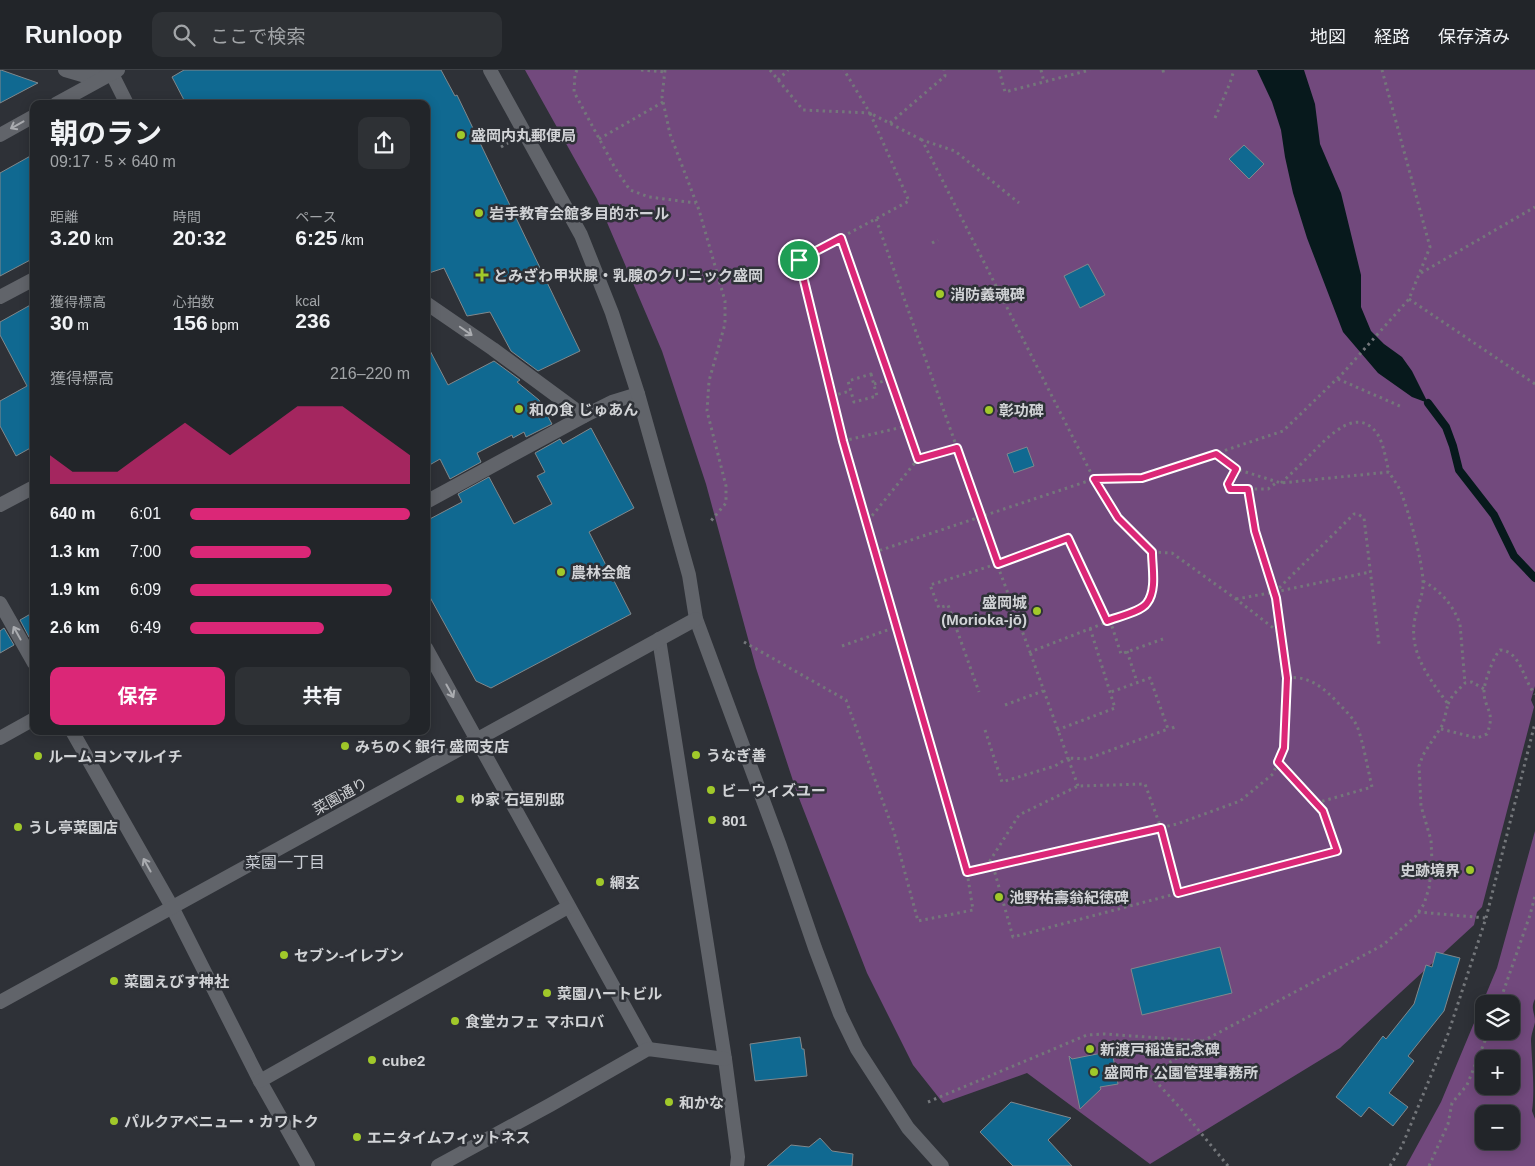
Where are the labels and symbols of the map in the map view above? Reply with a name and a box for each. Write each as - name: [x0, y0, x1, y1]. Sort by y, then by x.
- one-way arrow: [10, 121, 25, 131]
- place label: 盛岡内丸郵便局: [471, 127, 576, 144]
- marker: 盛岡内丸郵便局: [455, 129, 467, 141]
- place label: 岩手教育会館多目的ホール: [489, 205, 669, 222]
- marker: 岩手教育会館多目的ホール: [473, 207, 485, 219]
- pin: [778, 239, 820, 281]
- place label: とみざわ甲状腺・乳腺のクリニック盛岡: [493, 267, 763, 284]
- marker: とみざわ甲状腺・乳腺のクリニック盛岡: [475, 268, 489, 282]
- place label: 消防義魂碑: [950, 286, 1025, 303]
- marker: 消防義魂碑: [934, 288, 946, 300]
- one-way arrow: [459, 326, 473, 336]
- place label: 和の食 じゅあん: [529, 401, 638, 418]
- place label: 彰功碑: [999, 402, 1044, 419]
- marker: 和の食 じゅあん: [513, 403, 525, 415]
- marker: 彰功碑: [983, 404, 995, 416]
- place label: 農林会館: [571, 564, 631, 581]
- marker: 農林会館: [555, 566, 567, 578]
- place label: 盛岡城 (Morioka-jō): [941, 594, 1027, 628]
- marker: 盛岡城 (Morioka-jō): [1031, 605, 1043, 617]
- one-way arrow: [12, 626, 22, 641]
- one-way arrow: [445, 683, 455, 697]
- place label: みちのく銀行 盛岡支店: [355, 738, 509, 755]
- marker: みちのく銀行 盛岡支店: [339, 740, 351, 752]
- place label: うなぎ善: [706, 747, 766, 764]
- place label: ルームヨンマルイチ: [48, 748, 183, 765]
- marker: うなぎ善: [690, 749, 702, 761]
- marker: ルームヨンマルイチ: [32, 750, 44, 762]
- street label: 菜園通り: [310, 774, 370, 818]
- place label: ビ－ウィズユー: [721, 782, 826, 799]
- marker: ビ－ウィズユー: [705, 784, 717, 796]
- place label: ゆ家 石垣別邸: [470, 791, 564, 808]
- marker: ゆ家 石垣別邸: [454, 793, 466, 805]
- place label: 801: [722, 812, 747, 829]
- marker: 801: [706, 814, 718, 826]
- place label: うし亭菜園店: [28, 819, 118, 836]
- marker: うし亭菜園店: [12, 821, 24, 833]
- district label: 菜園一丁目: [245, 854, 325, 871]
- one-way arrow: [142, 858, 152, 873]
- place label: 史跡境界: [1400, 862, 1460, 879]
- marker: 史跡境界: [1464, 864, 1476, 876]
- place label: 網玄: [610, 874, 640, 891]
- marker: 網玄: [594, 876, 606, 888]
- place label: 池野祐壽翁紀徳碑: [1009, 889, 1129, 906]
- marker: 池野祐壽翁紀徳碑: [993, 891, 1005, 903]
- place label: セブン-イレブン: [294, 947, 404, 964]
- marker: セブン-イレブン: [278, 949, 290, 961]
- place label: 菜園えびす神社: [124, 973, 229, 990]
- marker: 菜園えびす神社: [108, 975, 120, 987]
- place label: 菜園ハートビル: [557, 985, 662, 1002]
- marker: 菜園ハートビル: [541, 987, 553, 999]
- place label: 食堂カフェ マホロバ: [465, 1013, 604, 1030]
- marker: 食堂カフェ マホロバ: [449, 1015, 461, 1027]
- place label: 新渡戸稲造記念碑: [1100, 1041, 1220, 1058]
- marker: 新渡戸稲造記念碑: [1084, 1043, 1096, 1055]
- place label: cube2: [382, 1052, 425, 1069]
- marker: cube2: [366, 1054, 378, 1066]
- place label: 盛岡市 公園管理事務所: [1104, 1064, 1258, 1081]
- marker: 盛岡市 公園管理事務所: [1088, 1066, 1100, 1078]
- place label: 和かな: [679, 1094, 724, 1111]
- marker: 和かな: [663, 1096, 675, 1108]
- place label: パルクアベニュー・カワトク: [124, 1113, 319, 1130]
- marker: パルクアベニュー・カワトク: [108, 1115, 120, 1127]
- place label: エニタイムフィットネス: [367, 1129, 531, 1146]
- marker: エニタイムフィットネス: [351, 1131, 363, 1143]

